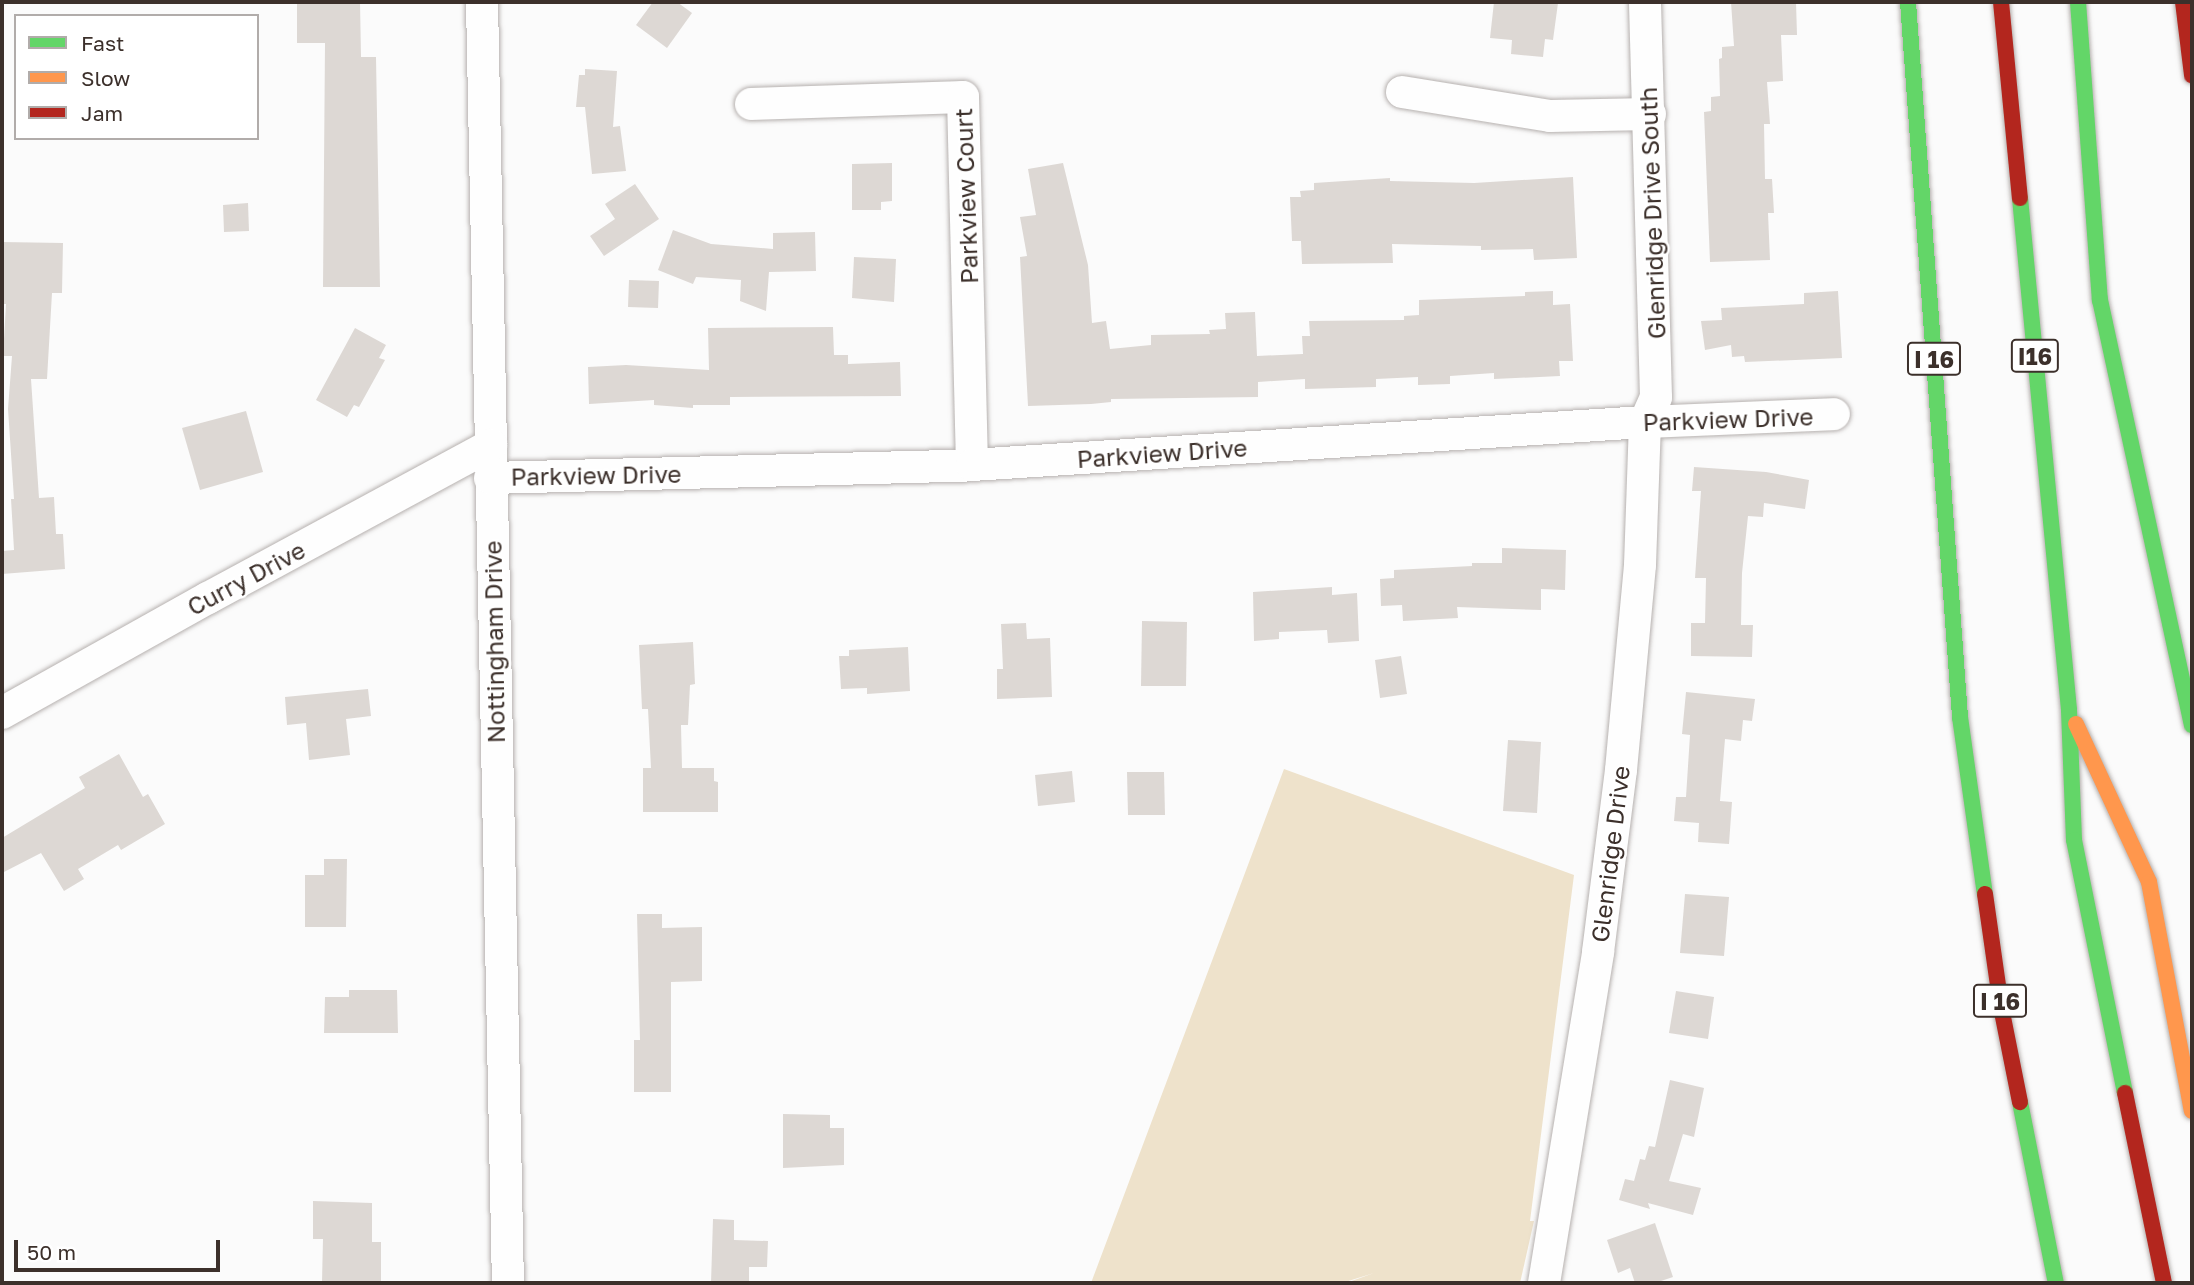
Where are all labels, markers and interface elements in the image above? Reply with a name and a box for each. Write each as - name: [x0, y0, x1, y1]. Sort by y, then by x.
- legend: [14, 14, 259, 140]
- text: Fast: [81, 30, 124, 56]
- text: Slow: [81, 65, 130, 91]
- street label: Glenridge Drive South: [1633, 86, 1671, 340]
- text: Jam: [81, 100, 123, 126]
- street label: Parkview Court: [949, 108, 983, 284]
- road number: I16: [2010, 336, 2060, 376]
- road number: I 16: [1906, 340, 1962, 378]
- street label: Parkview Drive: [1642, 402, 1814, 436]
- street label: Parkview Drive: [1076, 433, 1248, 473]
- street label: Parkview Drive: [510, 459, 682, 491]
- street label: Curry Drive: [182, 535, 310, 621]
- street label: Nottingham Drive: [478, 540, 510, 744]
- street label: Glenridge Drive: [1585, 764, 1635, 944]
- road number: I 16: [1972, 982, 2028, 1020]
- scale bar: [18, 1226, 224, 1270]
- text: 50 m: [27, 1239, 76, 1265]

